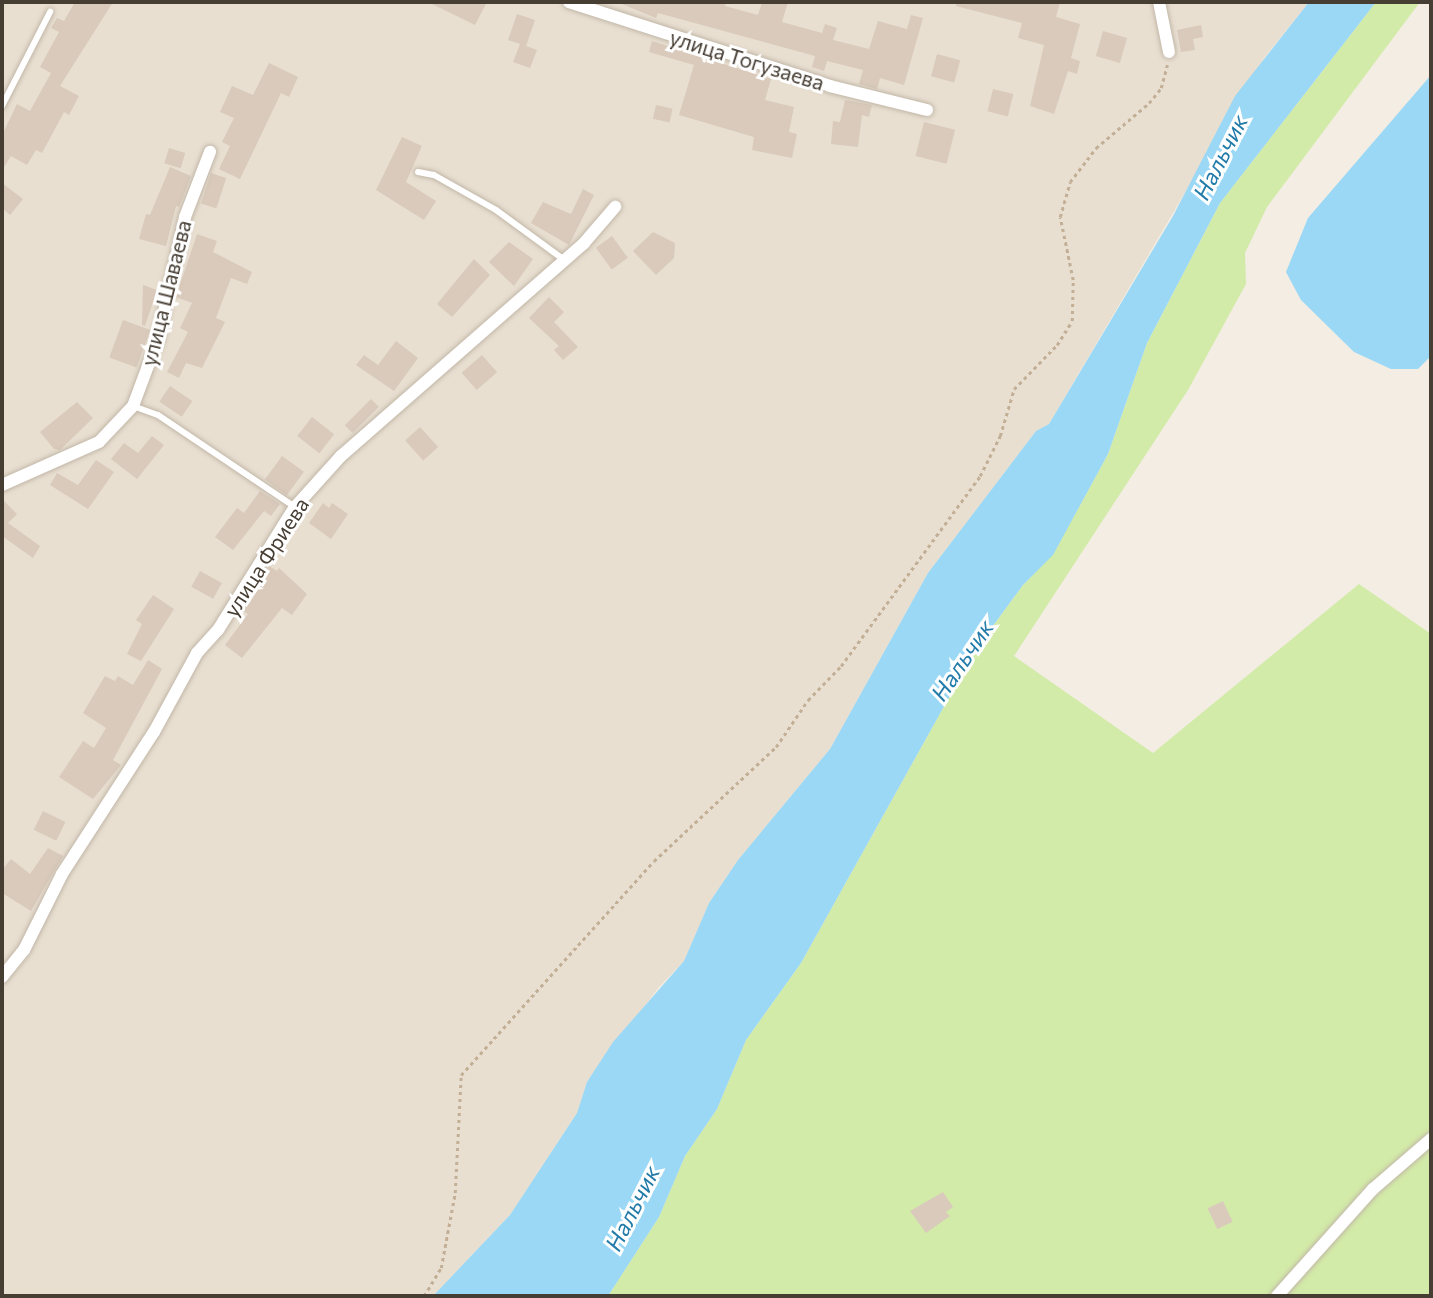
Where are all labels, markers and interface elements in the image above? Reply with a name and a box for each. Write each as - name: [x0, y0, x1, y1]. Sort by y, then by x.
- street label: улица Тогузаева: [667, 25, 827, 95]
- water label: Нальчик: [1187, 110, 1253, 204]
- street label: улица Шаваева: [136, 217, 196, 369]
- street label: улица Фриева: [218, 493, 314, 621]
- water label: Нальчик: [925, 614, 999, 706]
- water label: Нальчик: [599, 1161, 665, 1255]

